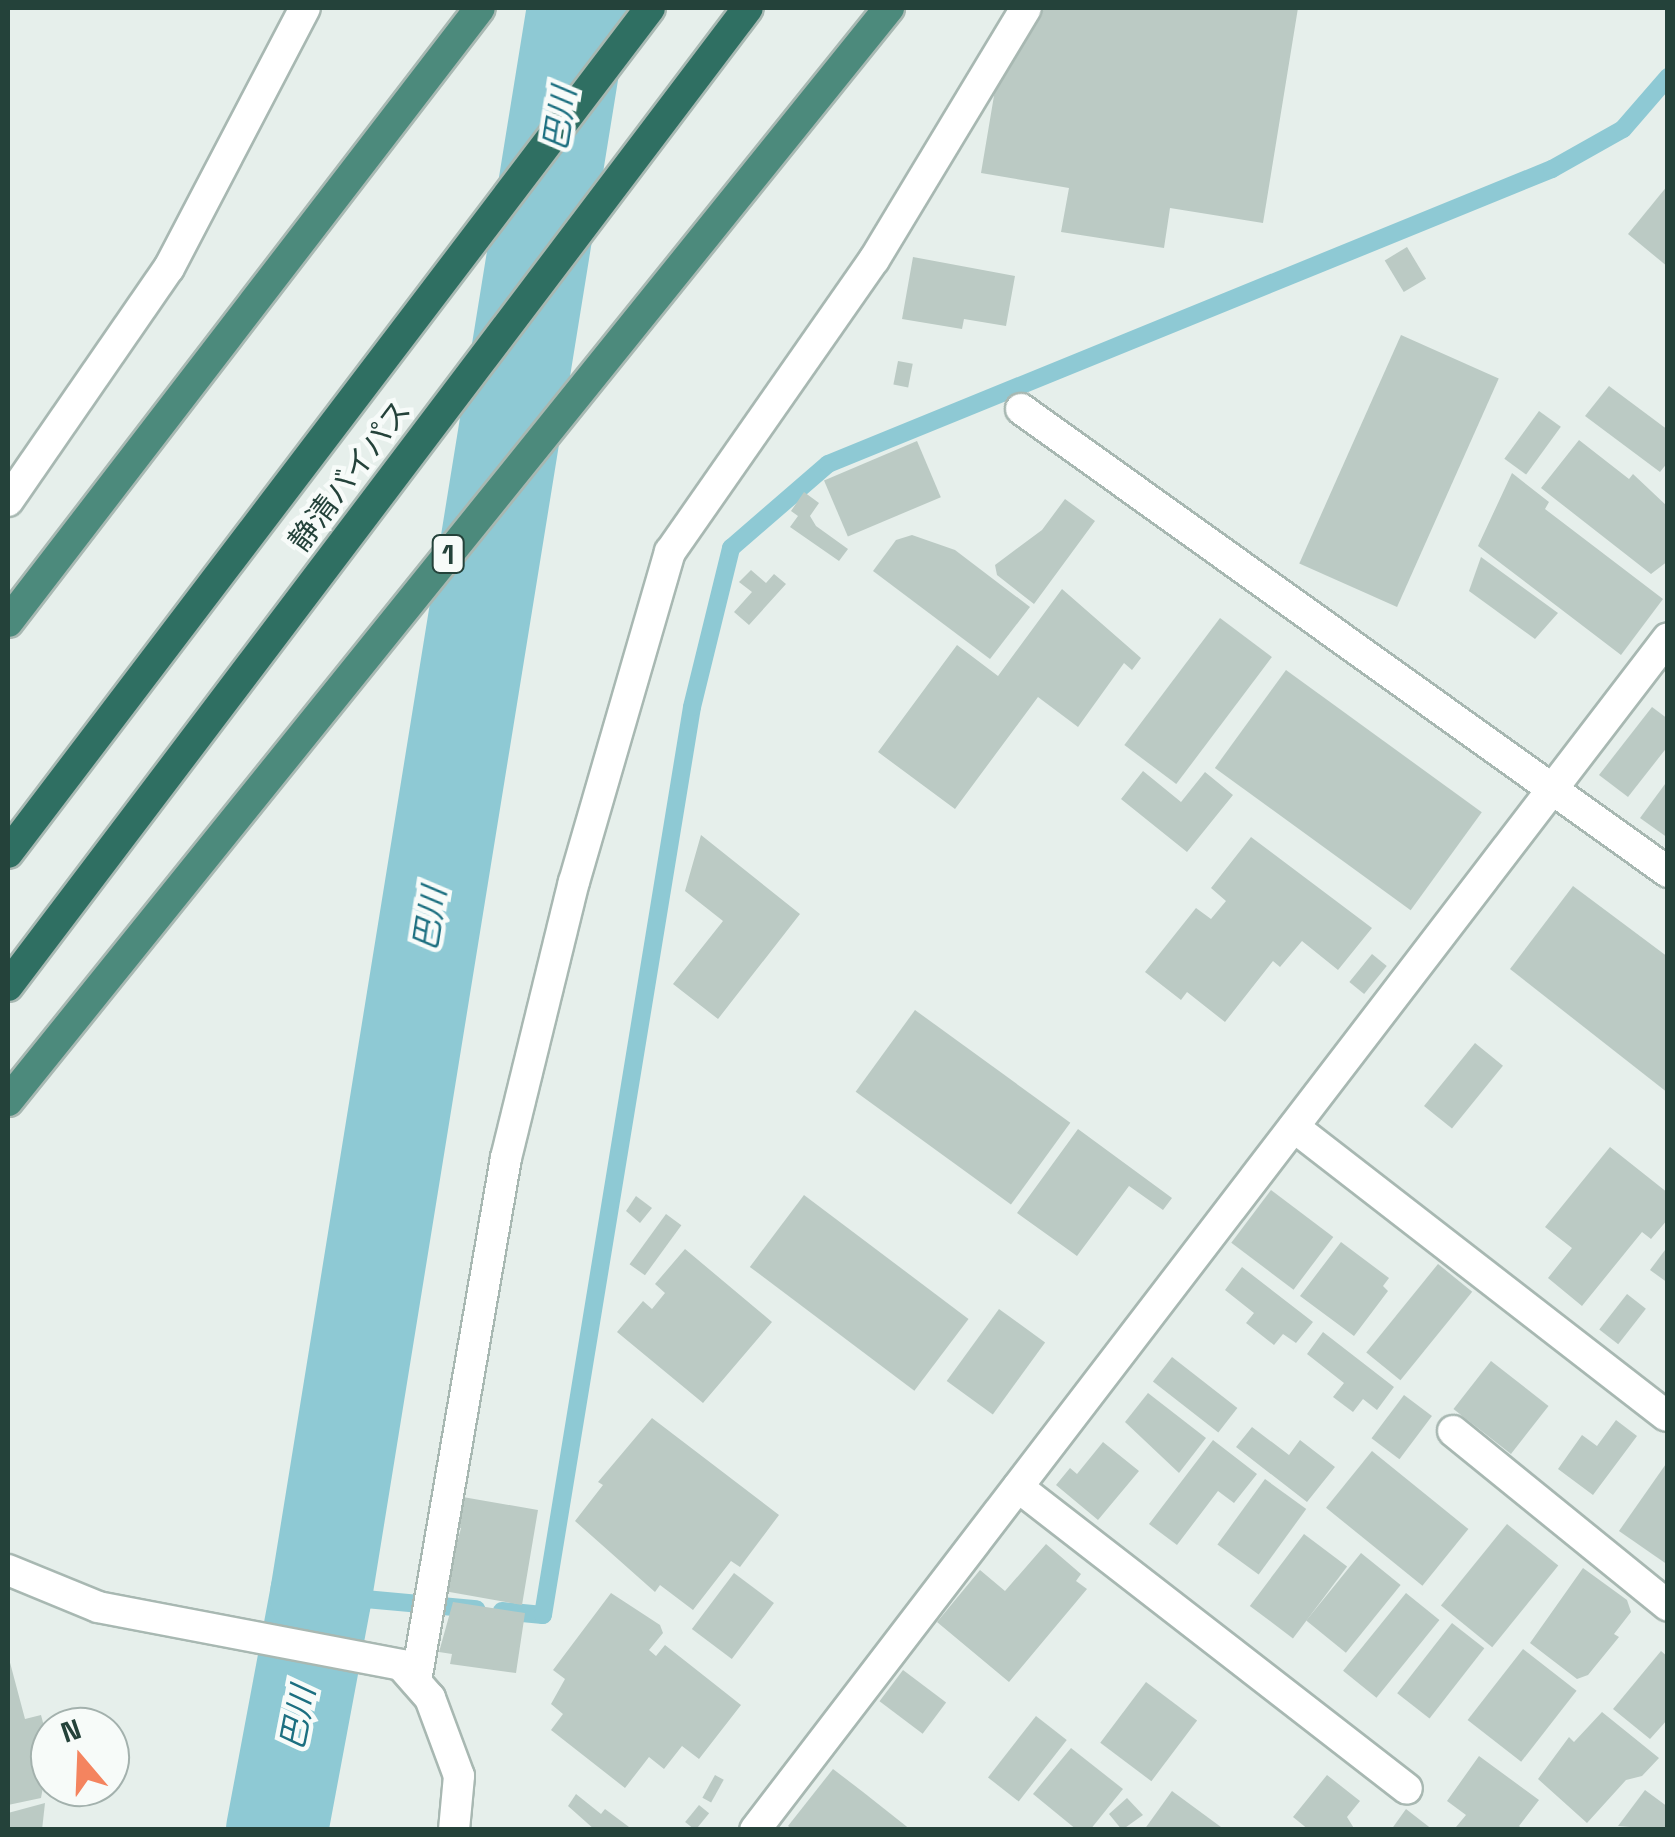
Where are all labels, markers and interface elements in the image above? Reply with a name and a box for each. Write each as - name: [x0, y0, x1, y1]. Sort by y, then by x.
- water label: 巴川: [536, 84, 584, 154]
- street label: 静清バイパス: [281, 393, 419, 559]
- road number: 1: [430, 531, 466, 577]
- water label: 巴川: [406, 884, 454, 954]
- water label: 巴川: [273, 1683, 323, 1753]
- north arrow: [30, 1707, 130, 1807]
- text: N: [56, 1710, 86, 1751]

